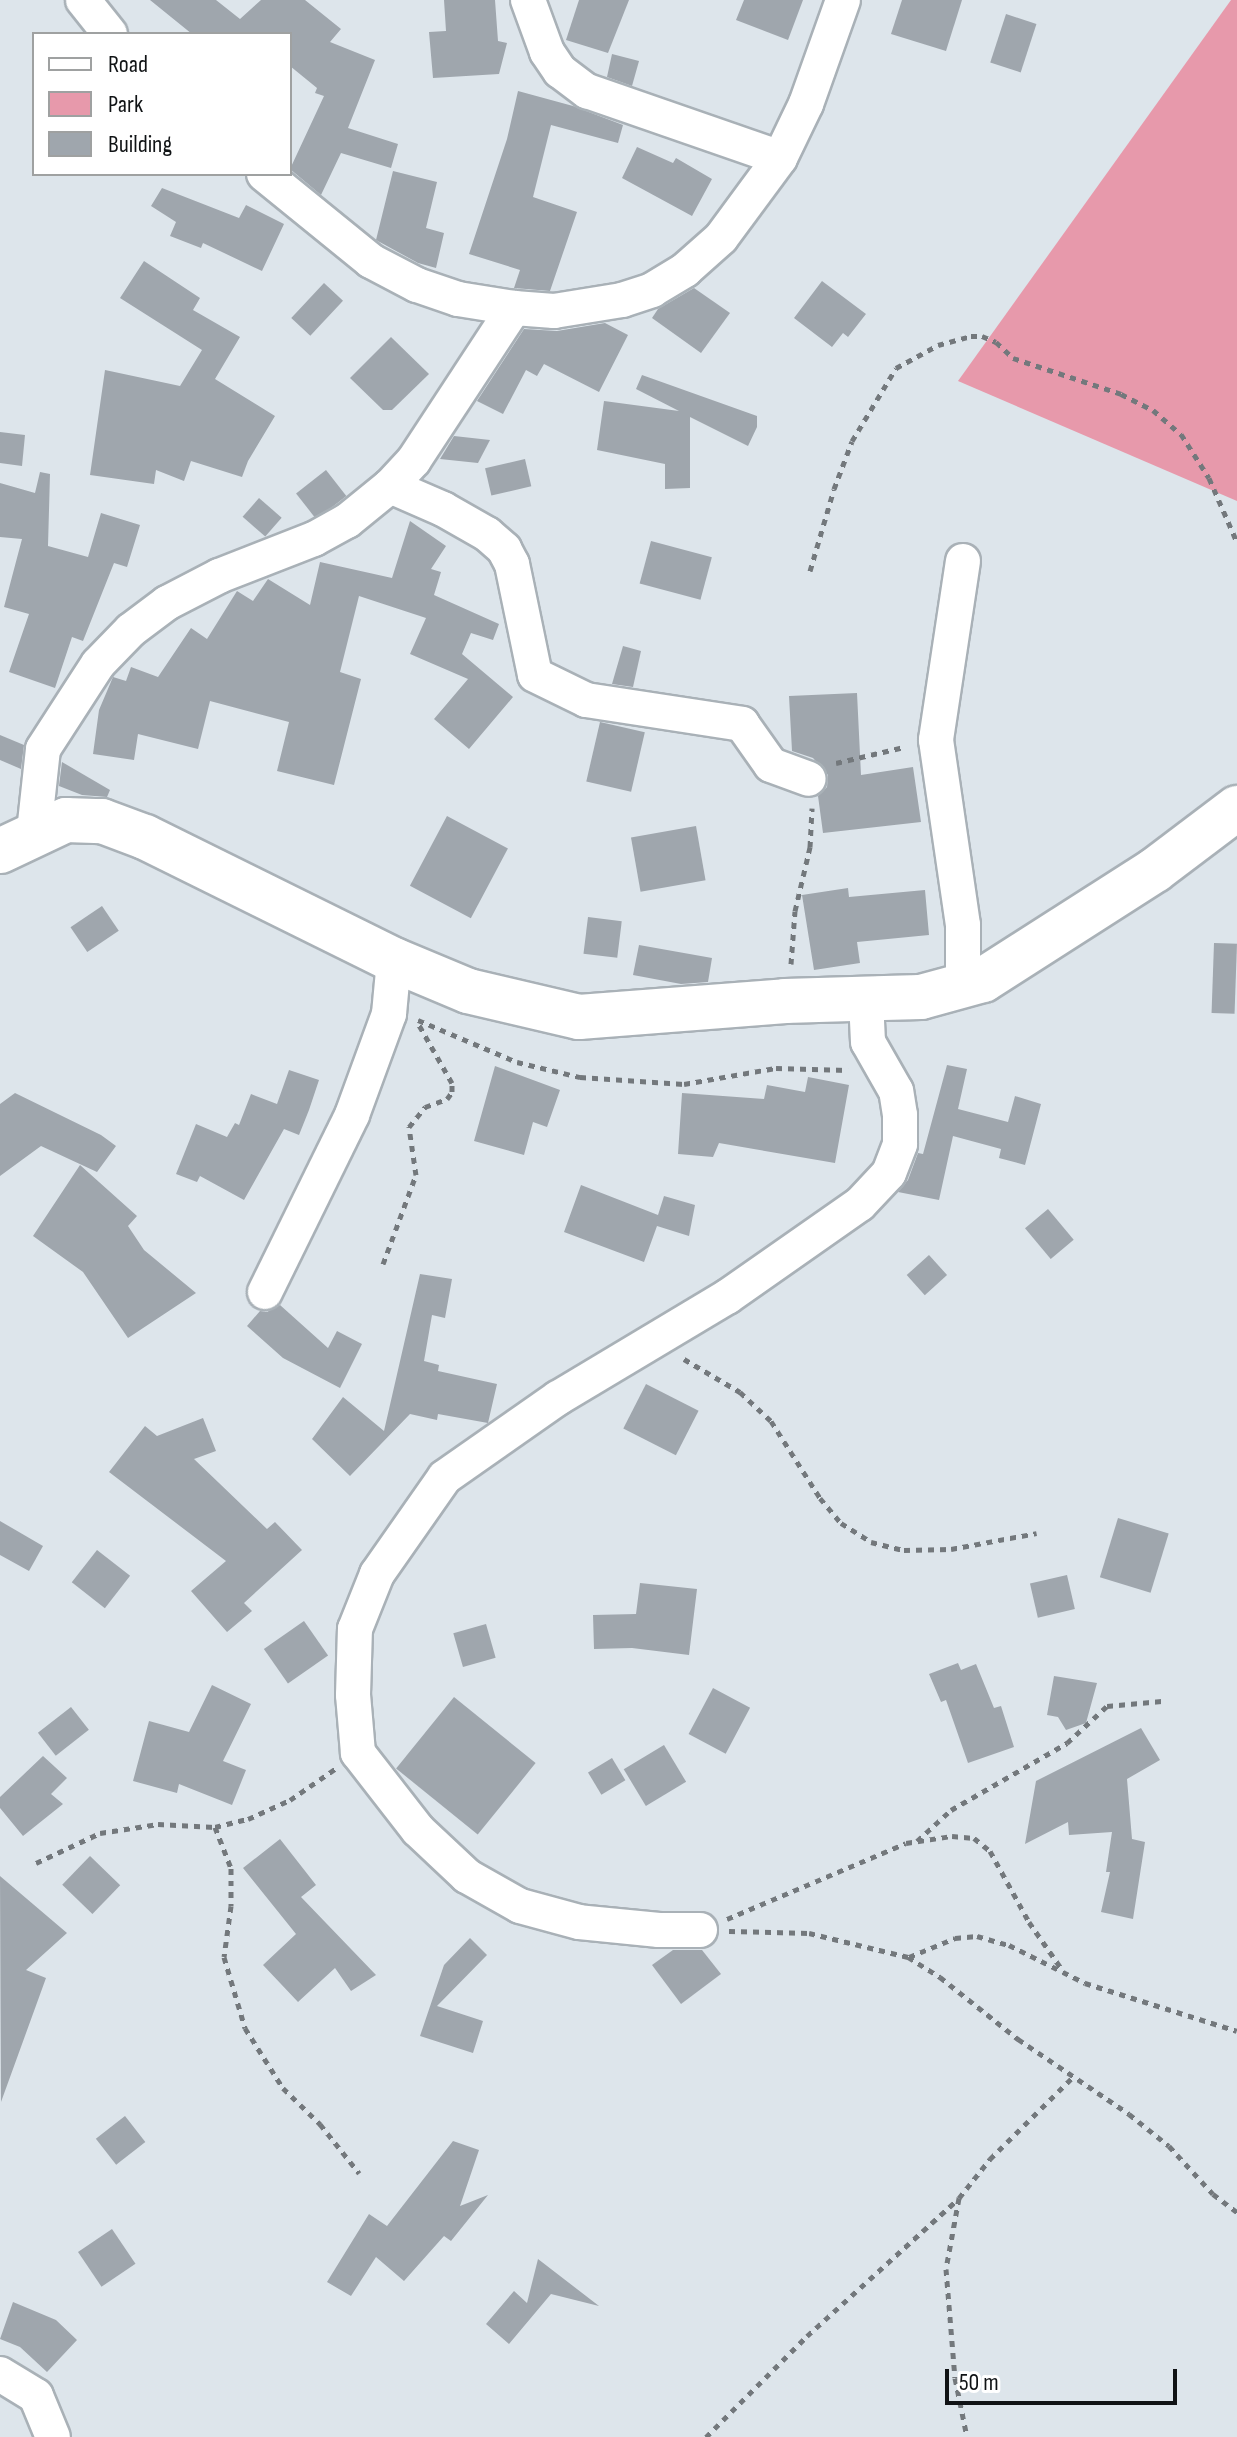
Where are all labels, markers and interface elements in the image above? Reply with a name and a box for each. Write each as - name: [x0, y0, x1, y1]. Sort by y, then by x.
- legend: [32, 32, 292, 176]
- text: Road: [108, 50, 148, 79]
- text: Park: [108, 90, 143, 119]
- text: Building: [108, 130, 172, 159]
- scale bar: [949, 2353, 1181, 2403]
- text: 50 m: [959, 2368, 999, 2397]

